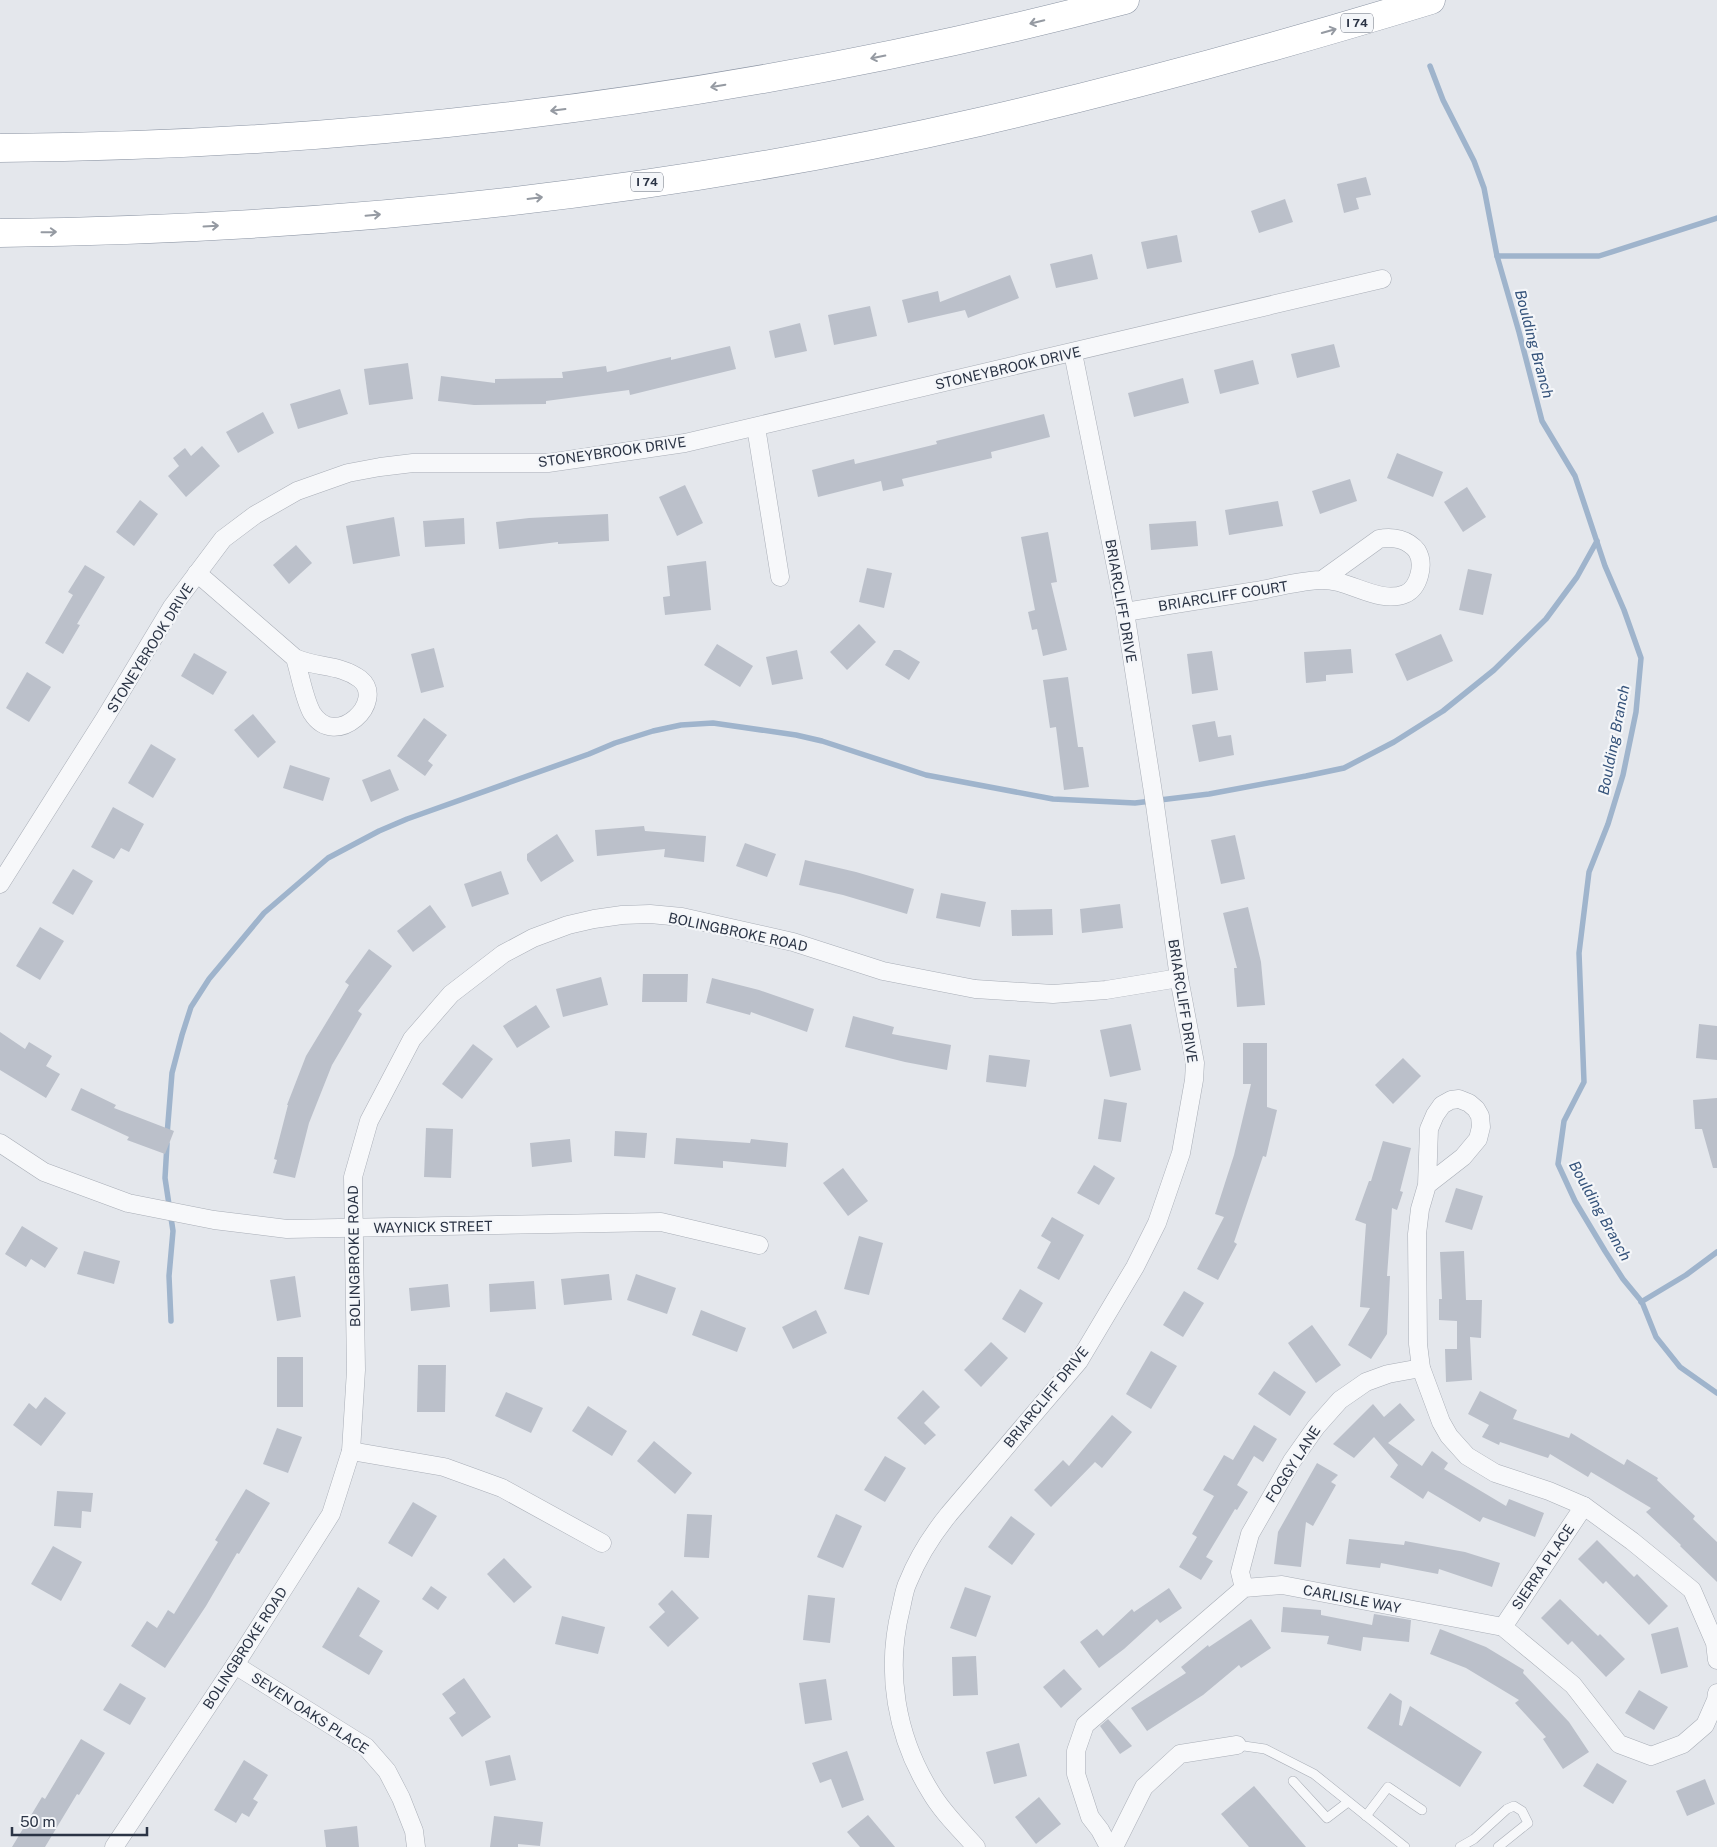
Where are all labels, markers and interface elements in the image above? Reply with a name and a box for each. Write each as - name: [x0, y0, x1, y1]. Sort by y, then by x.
- road number: I 74: [1341, 13, 1373, 32]
- one-way arrow: [1029, 18, 1045, 27]
- one-way arrow: [1321, 25, 1337, 35]
- one-way arrow: [871, 52, 887, 62]
- one-way arrow: [711, 82, 727, 92]
- one-way arrow: [550, 105, 566, 115]
- road number: I 74: [631, 172, 663, 192]
- one-way arrow: [526, 193, 542, 203]
- one-way arrow: [365, 210, 381, 220]
- one-way arrow: [203, 222, 219, 231]
- one-way arrow: [40, 227, 56, 237]
- water label: Boulding Branch: [1512, 288, 1557, 400]
- street label: STONEYBROOK DRIVE: [934, 343, 1082, 393]
- street label: STONEYBROOK DRIVE: [537, 434, 687, 470]
- street label: BRIARCLIFF DRIVE: [1102, 538, 1140, 664]
- street label: BRIARCLIFF COURT: [1157, 578, 1289, 614]
- street label: STONEYBROOK DRIVE: [104, 581, 196, 715]
- water label: Boulding Branch: [1595, 684, 1632, 796]
- street label: BOLINGBROKE ROAD: [667, 909, 809, 955]
- street label: BRIARCLIFF DRIVE: [1165, 938, 1201, 1064]
- water label: Boulding Branch: [1566, 1158, 1635, 1264]
- street label: BOLINGBROKE ROAD: [345, 1185, 363, 1327]
- street label: WAYNICK STREET: [373, 1218, 493, 1236]
- street label: BRIARCLIFF DRIVE: [1000, 1343, 1092, 1451]
- street label: FOGGY LANE: [1262, 1423, 1324, 1505]
- street label: SIERRA PLACE: [1509, 1521, 1577, 1613]
- street label: CARLISLE WAY: [1302, 1582, 1403, 1616]
- street label: BOLINGBROKE ROAD: [200, 1584, 290, 1712]
- street label: SEVEN OAKS PLACE: [248, 1669, 372, 1757]
- scale bar: [12, 1804, 148, 1836]
- text: 50 m: [20, 1813, 55, 1830]

